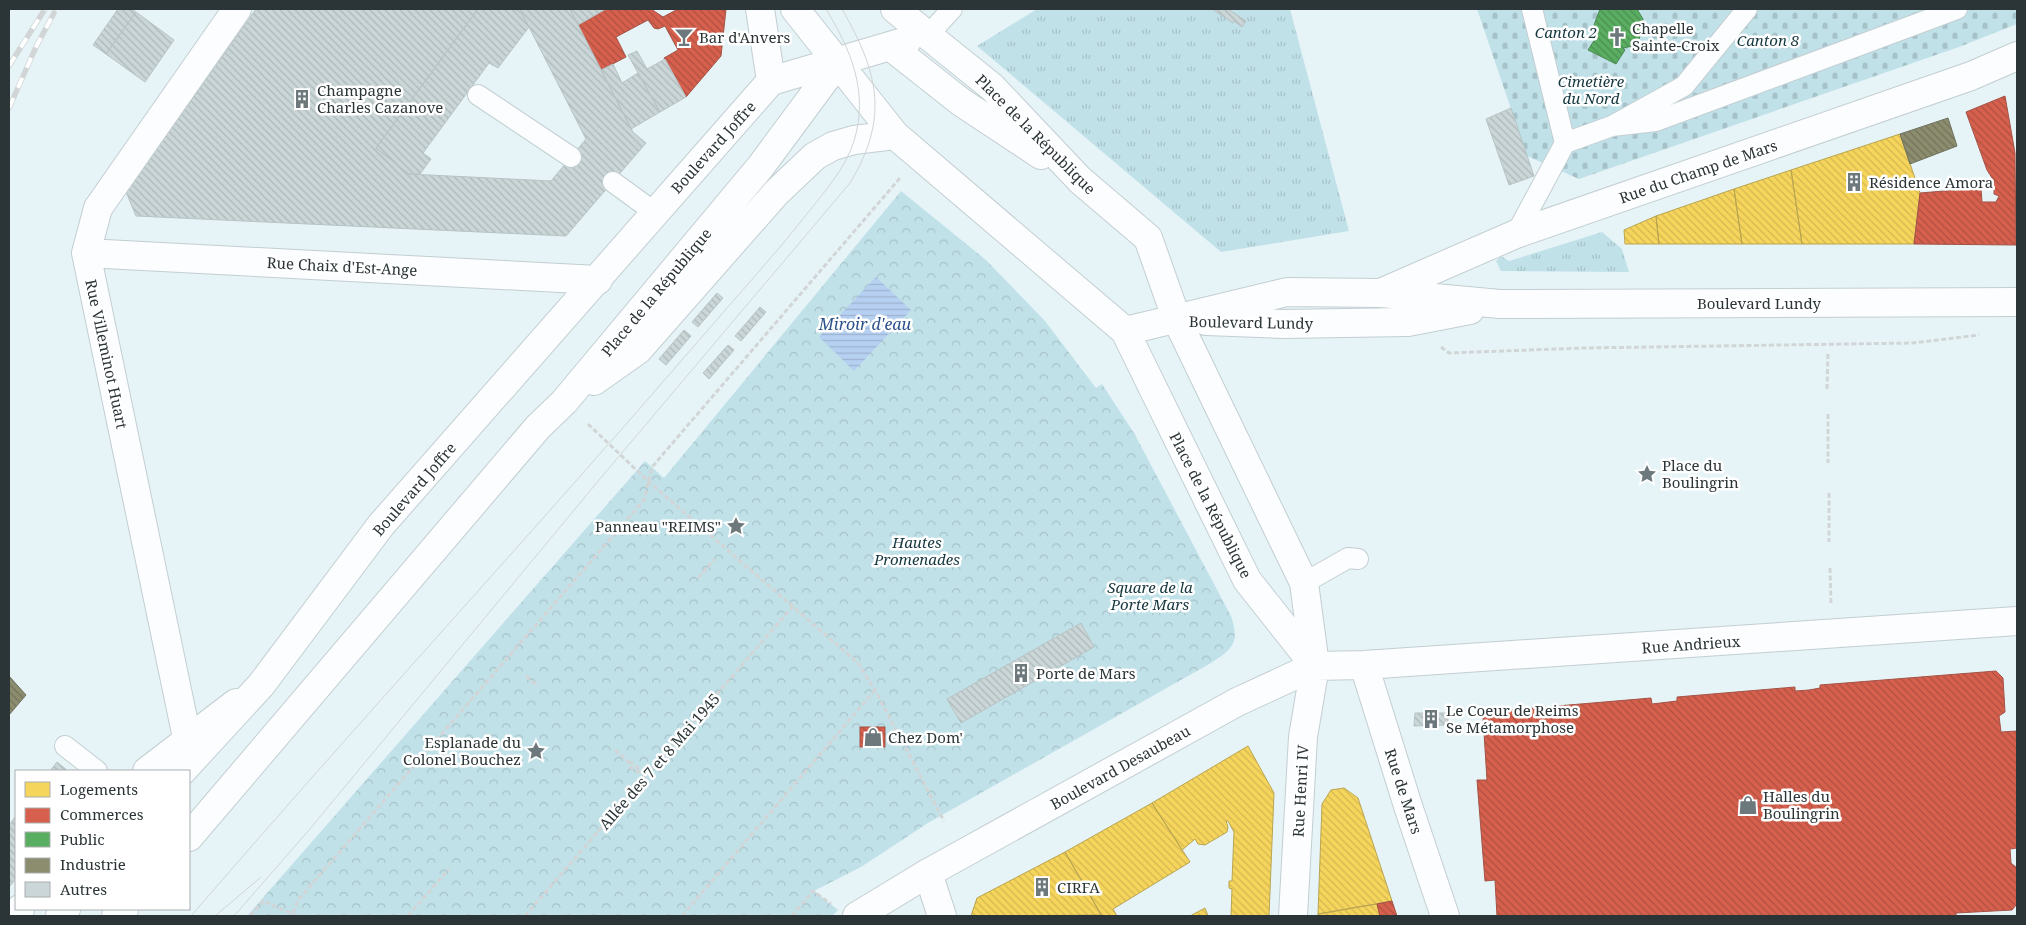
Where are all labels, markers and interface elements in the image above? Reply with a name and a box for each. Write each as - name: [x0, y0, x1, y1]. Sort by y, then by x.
- place label: Chapelle Sainte-Croix: [1632, 18, 1720, 55]
- park label: Canton 2: [1535, 22, 1597, 42]
- bar icon: Bar d'Anvers: [673, 26, 695, 48]
- church icon: Chapelle Sainte-Croix: [1606, 26, 1628, 48]
- place label: Bar d'Anvers: [699, 27, 791, 47]
- park label: Canton 8: [1737, 30, 1799, 50]
- street label: Place de la République: [972, 70, 1100, 198]
- park label: Cimetière du Nord: [1558, 71, 1625, 108]
- place label: Champagne Charles Cazanove: [317, 80, 443, 117]
- building icon: Champagne Charles Cazanove: [291, 88, 313, 110]
- street label: Boulevard Joffre: [666, 97, 760, 197]
- street label: Rue du Champ de Mars: [1616, 134, 1780, 207]
- building icon: Résidence Amora: [1843, 171, 1865, 193]
- place label: Résidence Amora: [1869, 172, 1993, 192]
- street label: Place de la République: [596, 224, 716, 360]
- street label: Rue Chaix d'Est-Ange: [266, 252, 418, 280]
- street label: Rue Villeminot Huart: [81, 277, 133, 431]
- street label: Boulevard Lundy: [1697, 293, 1822, 313]
- street label: Boulevard Lundy: [1189, 311, 1314, 333]
- water label: Miroir d'eau: [818, 313, 912, 335]
- street label: Place de la République: [1165, 428, 1257, 582]
- street label: Boulevard Joffre: [368, 438, 460, 540]
- place label: Place du Boulingrin: [1662, 455, 1739, 492]
- place icon: Place du Boulingrin: [1636, 463, 1658, 485]
- place icon: Panneau "REIMS": [725, 515, 747, 537]
- place label: Panneau "REIMS": [595, 516, 721, 536]
- park label: Hautes Promenades: [873, 532, 960, 569]
- park label: Square de la Porte Mars: [1107, 577, 1193, 614]
- street label: Rue Andrieux: [1641, 631, 1741, 657]
- building icon: Porte de Mars: [1010, 662, 1032, 684]
- place label: Porte de Mars: [1036, 663, 1136, 683]
- street label: Allée des 7 et 8 Mai 1945: [594, 689, 724, 833]
- place label: Le Coeur de Reims Se Métamorphose: [1446, 700, 1579, 737]
- building icon: Le Coeur de Reims Se Métamorphose: [1420, 708, 1442, 730]
- street label: Boulevard Desaubeau: [1047, 720, 1194, 814]
- shop icon: Chez Dom': [862, 726, 884, 748]
- place label: Chez Dom': [888, 727, 963, 747]
- place label: Esplanade du Colonel Bouchez: [403, 732, 521, 769]
- place icon: Esplanade du Colonel Bouchez: [525, 740, 547, 762]
- street label: Rue Henri IV: [1288, 744, 1312, 838]
- street label: Rue de Mars: [1381, 746, 1427, 837]
- legend: [15, 770, 190, 910]
- text: Logements: [60, 779, 138, 799]
- place label: Halles du Boulingrin: [1763, 786, 1840, 823]
- shop icon: Halles du Boulingrin: [1737, 794, 1759, 816]
- text: Commerces: [60, 804, 144, 824]
- text: Public: [60, 829, 105, 849]
- text: Industrie: [60, 854, 126, 874]
- building icon: CIRFA: [1031, 876, 1053, 898]
- place label: CIRFA: [1057, 877, 1100, 897]
- text: Autres: [60, 879, 107, 899]

